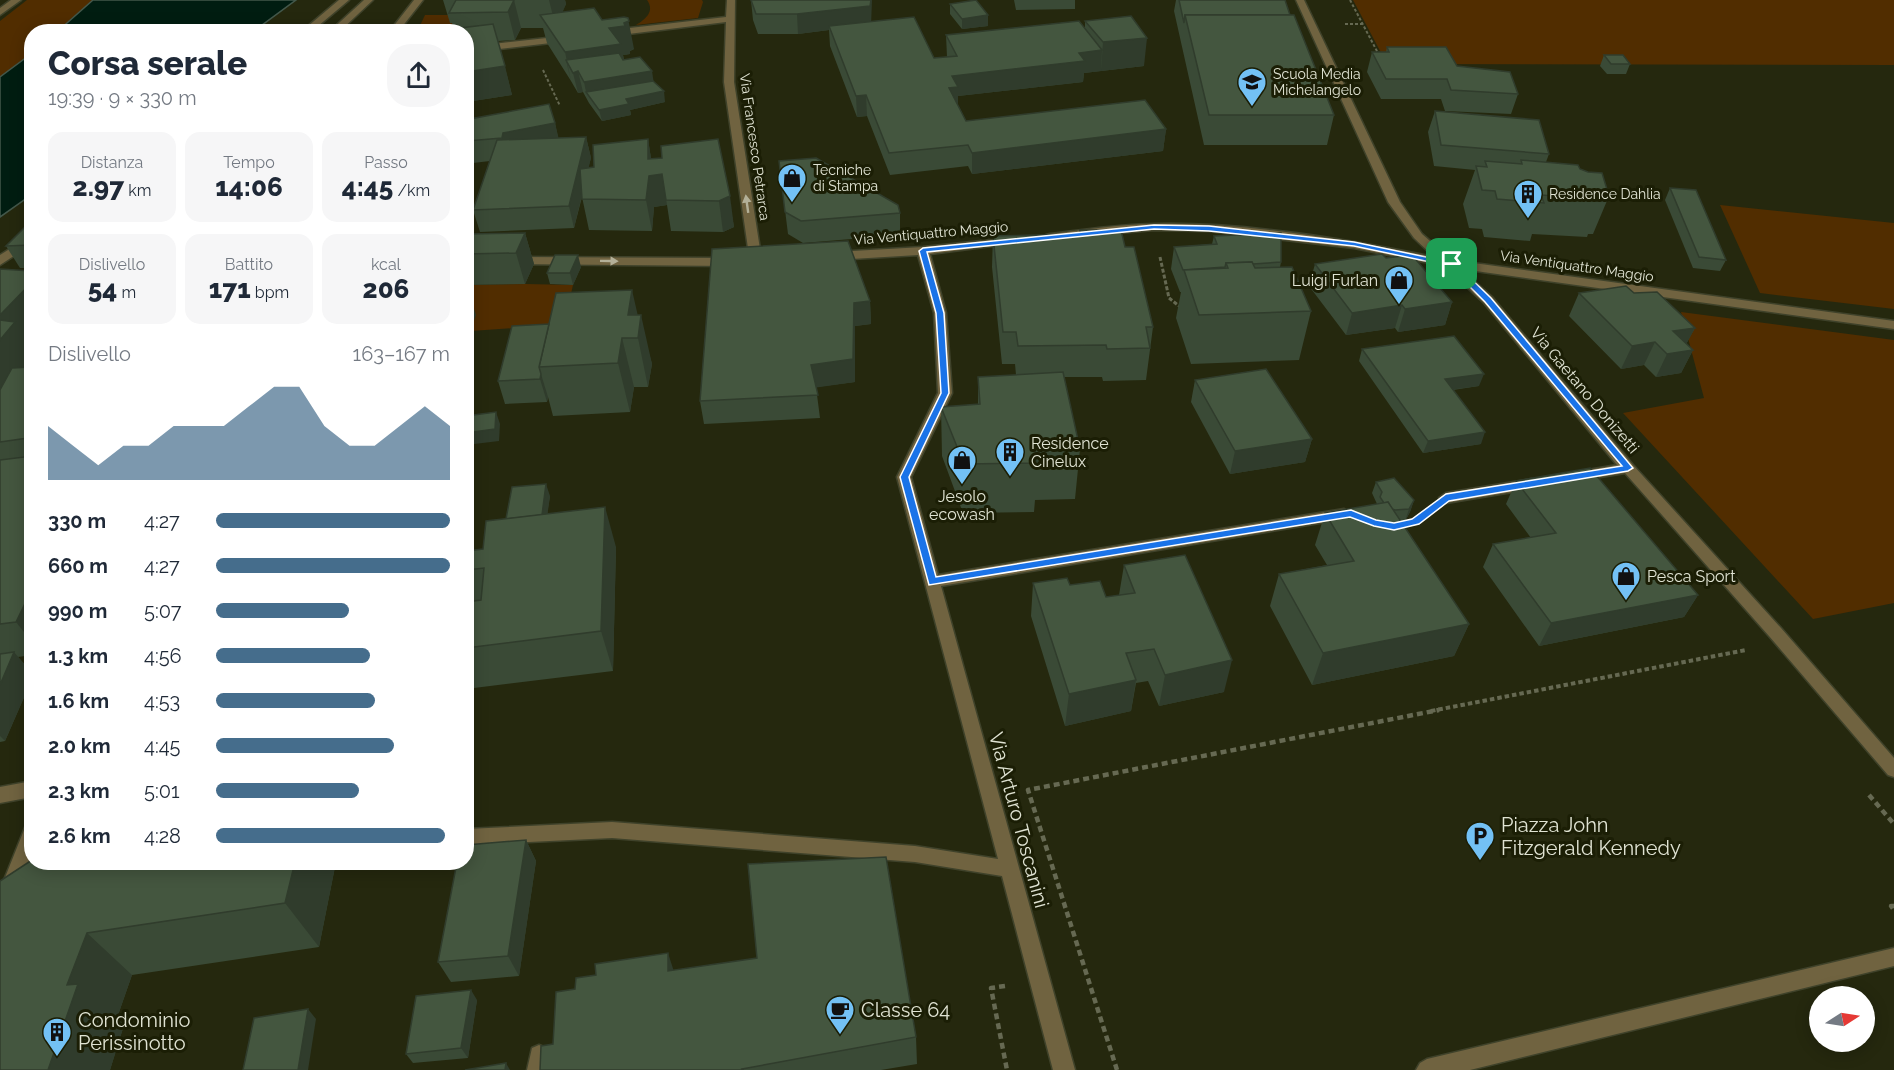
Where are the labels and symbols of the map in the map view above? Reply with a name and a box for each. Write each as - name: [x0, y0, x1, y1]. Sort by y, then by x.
- school or university icon: Scuola Media Michelangelo: [1236, 66, 1268, 108]
- place label: Scuola Media Michelangelo: [1273, 66, 1361, 98]
- street label: Via Francesco Petrarca: [737, 73, 773, 221]
- shop icon: Tecniche di Stampa: [776, 162, 808, 204]
- place label: Tecniche di Stampa: [813, 162, 878, 194]
- building icon: Residence Dahlia: [1512, 178, 1544, 220]
- place label: Residence Dahlia: [1549, 186, 1661, 202]
- one-way arrow: [743, 194, 752, 213]
- street label: Via Ventiquattro Maggio: [853, 218, 1009, 248]
- pin: [1426, 238, 1477, 289]
- street label: Via Ventiquattro Maggio: [1499, 247, 1655, 285]
- one-way arrow: [599, 257, 618, 266]
- shop icon: Luigi Furlan: [1383, 264, 1415, 306]
- place label: Luigi Furlan: [1292, 271, 1378, 290]
- street label: Via Gaetano Donizetti: [1526, 323, 1643, 457]
- place label: Residence Cinelux: [1031, 434, 1109, 471]
- building icon: Residence Cinelux: [994, 436, 1026, 478]
- shop icon: Jesolo ecowash: [946, 444, 978, 486]
- place label: Jesolo ecowash: [929, 487, 995, 524]
- shop icon: Pesca Sport: [1610, 560, 1642, 602]
- place label: Pesca Sport: [1647, 567, 1736, 586]
- street label: Via Arturo Toscanini: [984, 729, 1054, 911]
- place label: Piazza John Fitzgerald Kennedy: [1501, 813, 1681, 860]
- parking icon: Piazza John Fitzgerald Kennedy: [1464, 820, 1496, 862]
- north arrow: [1809, 986, 1875, 1052]
- cafe icon: Classe 64: [824, 994, 856, 1036]
- place label: Classe 64: [861, 998, 950, 1022]
- place label: Condominio Perissinotto: [78, 1008, 190, 1055]
- building icon: Condominio Perissinotto: [41, 1016, 73, 1058]

